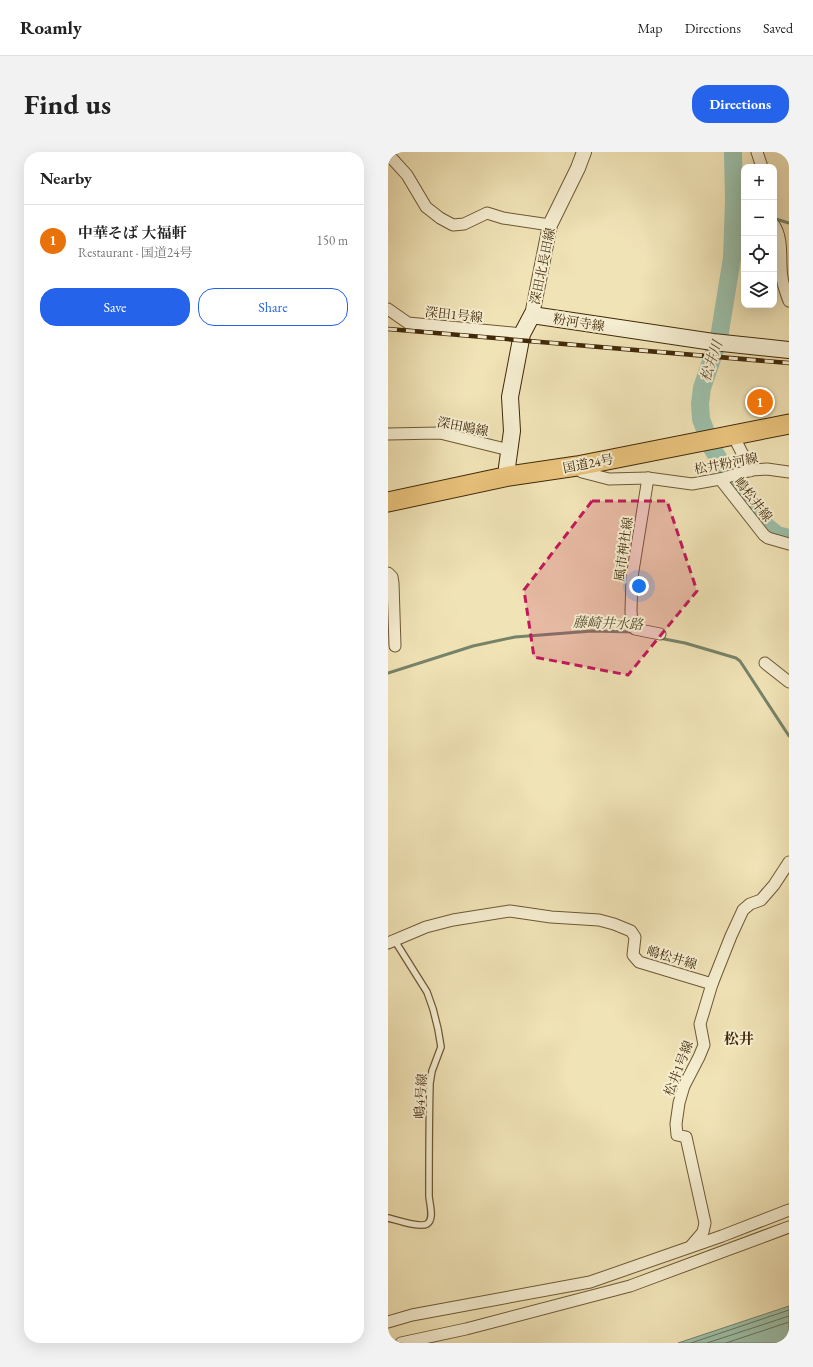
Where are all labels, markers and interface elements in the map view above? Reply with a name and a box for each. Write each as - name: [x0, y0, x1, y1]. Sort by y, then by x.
- text: Roamly: [20, 15, 82, 40]
- text: Map: [637, 19, 663, 37]
- text: Directions: [685, 19, 741, 37]
- text: Saved: [763, 19, 793, 37]
- button: Directions: [692, 85, 789, 123]
- text: Find us: [24, 86, 111, 122]
- map controls: [741, 164, 777, 308]
- button: +: [741, 164, 777, 200]
- text: Nearby: [40, 167, 92, 189]
- button: −: [741, 200, 777, 236]
- text: 中華そば 大福軒: [78, 223, 187, 242]
- street label: 深田北長田線: [526, 226, 559, 306]
- text: 1: [50, 232, 56, 249]
- text: 150 m: [317, 232, 348, 249]
- button: locate: [741, 236, 777, 272]
- text: Restaurant · 国道24号: [78, 244, 192, 261]
- button: layers: [741, 272, 777, 308]
- button: Save: [40, 288, 190, 326]
- button: Share: [198, 288, 348, 326]
- street label: 深田1号線: [424, 303, 484, 326]
- street label: 粉河寺線: [552, 310, 606, 335]
- water label: 松井川: [696, 336, 727, 384]
- pin: 1: [747, 387, 773, 417]
- street label: 深田嶋線: [436, 413, 490, 440]
- street label: 松井粉河線: [693, 449, 760, 478]
- street label: 国道24号: [561, 450, 615, 477]
- street label: 嶋松井線: [731, 474, 776, 525]
- street label: 風市神社線: [611, 516, 636, 582]
- your location: [629, 576, 649, 596]
- water label: 藤崎井水路: [573, 613, 644, 633]
- street label: 嶋松井線: [644, 942, 699, 973]
- district label: 松井: [724, 1029, 754, 1048]
- street label: 松井1号線: [660, 1038, 697, 1098]
- street label: 嶋4号線: [410, 1073, 431, 1119]

